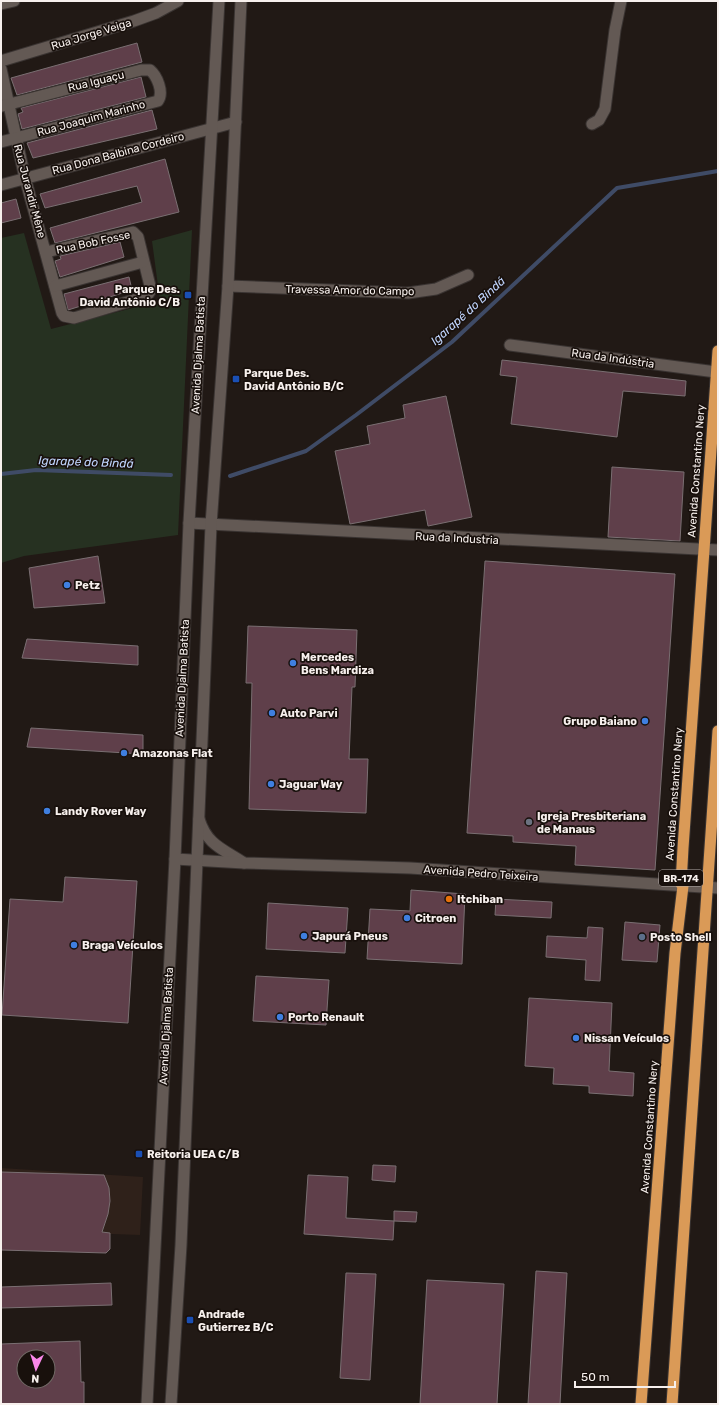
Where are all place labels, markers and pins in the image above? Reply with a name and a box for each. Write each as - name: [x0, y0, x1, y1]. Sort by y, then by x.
- place label: Parque Des. David Antônio C/B: [79, 283, 180, 309]
- marker: Parque Des. David Antônio C/B: [183, 290, 193, 300]
- place label: Parque Des. David Antônio B/C: [244, 367, 344, 393]
- marker: Parque Des. David Antônio B/C: [231, 374, 241, 384]
- place label: Petz: [75, 579, 100, 592]
- marker: Petz: [62, 580, 72, 590]
- place label: Mercedes Bens Mardiza: [301, 651, 374, 677]
- marker: Mercedes Bens Mardiza: [288, 658, 298, 668]
- place label: Auto Parvi: [280, 707, 338, 720]
- marker: Auto Parvi: [267, 708, 277, 718]
- place label: Grupo Baiano: [563, 715, 637, 728]
- marker: Grupo Baiano: [640, 716, 650, 726]
- place label: Amazonas Flat: [132, 747, 213, 760]
- marker: Amazonas Flat: [119, 748, 129, 758]
- place label: Jaguar Way: [279, 778, 343, 791]
- marker: Jaguar Way: [266, 779, 276, 789]
- place label: Landy Rover Way: [55, 805, 147, 818]
- marker: Landy Rover Way: [42, 806, 52, 816]
- place label: Igreja Presbiteriana de Manaus: [537, 810, 646, 836]
- marker: Igreja Presbiteriana de Manaus: [524, 817, 534, 827]
- place label: Itchiban: [457, 893, 503, 906]
- marker: Itchiban: [444, 894, 454, 904]
- place label: Citroen: [415, 912, 456, 925]
- marker: Citroen: [402, 913, 412, 923]
- place label: Japurá Pneus: [312, 930, 388, 943]
- marker: Japurá Pneus: [299, 931, 309, 941]
- place label: Posto Shell: [650, 931, 712, 944]
- marker: Posto Shell: [637, 932, 647, 942]
- place label: Braga Veículos: [82, 939, 163, 952]
- marker: Braga Veículos: [69, 940, 79, 950]
- place label: Porto Renault: [288, 1011, 364, 1024]
- marker: Porto Renault: [275, 1012, 285, 1022]
- place label: Nissan Veículos: [584, 1032, 669, 1045]
- marker: Nissan Veículos: [571, 1033, 581, 1043]
- place label: Reitoria UEA C/B: [147, 1148, 240, 1161]
- marker: Reitoria UEA C/B: [134, 1149, 144, 1159]
- place label: Andrade Gutierrez B/C: [198, 1308, 274, 1334]
- marker: Andrade Gutierrez B/C: [185, 1315, 195, 1325]

